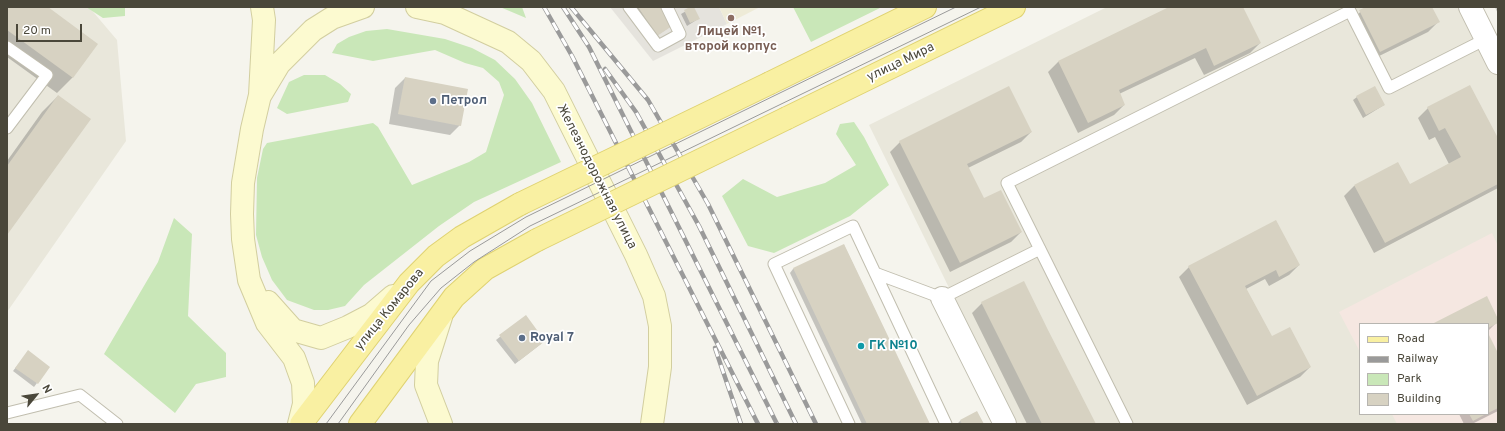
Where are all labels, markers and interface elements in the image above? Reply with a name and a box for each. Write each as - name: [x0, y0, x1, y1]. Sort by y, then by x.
- marker: Лицей №1, второй корпус: [726, 13, 736, 23]
- scale bar: [18, 16, 84, 42]
- text: 20 m: [23, 23, 51, 39]
- place label: Лицей №1, второй корпус: [685, 24, 777, 55]
- street label: улица Мира: [865, 40, 937, 86]
- place label: Петрол: [441, 93, 487, 109]
- marker: Петрол: [428, 96, 438, 106]
- street label: Железнодорожная улица: [553, 102, 639, 252]
- street label: улица Комарова: [352, 266, 428, 354]
- legend: [1359, 323, 1489, 415]
- place label: Royal 7: [530, 330, 574, 346]
- text: Road: [1397, 331, 1425, 347]
- marker: Royal 7: [517, 333, 527, 343]
- place label: ГК №10: [869, 338, 918, 354]
- marker: ГК №10: [856, 341, 866, 351]
- text: Railway: [1397, 351, 1438, 367]
- text: Park: [1397, 371, 1422, 387]
- north arrow: [16, 375, 56, 415]
- text: N: [38, 382, 55, 396]
- text: Building: [1397, 391, 1441, 407]

